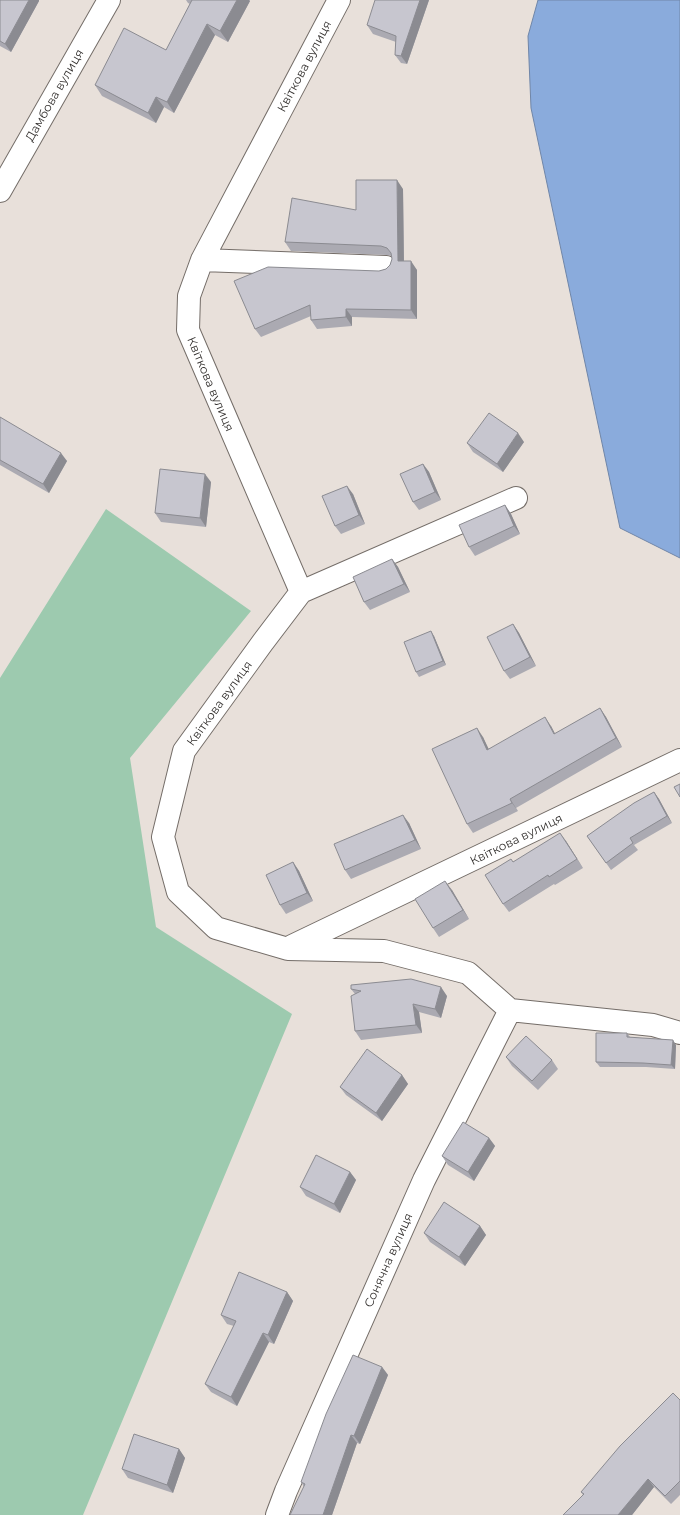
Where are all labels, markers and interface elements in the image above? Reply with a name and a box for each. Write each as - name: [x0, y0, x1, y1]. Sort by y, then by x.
- street label: Квіткова вулиця: [274, 18, 334, 114]
- street label: Дамбова вулиця: [21, 46, 87, 144]
- street label: Квіткова вулиця: [184, 334, 238, 434]
- street label: Квіткова вулиця: [183, 658, 255, 748]
- street label: Квіткова вулиця: [467, 810, 565, 868]
- street label: Сонячна вулиця: [360, 1210, 416, 1310]

